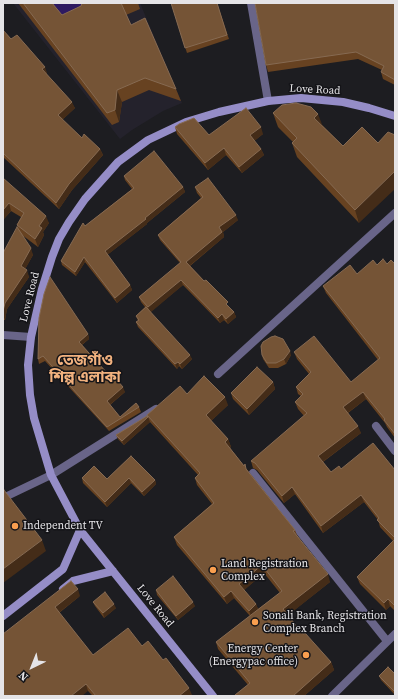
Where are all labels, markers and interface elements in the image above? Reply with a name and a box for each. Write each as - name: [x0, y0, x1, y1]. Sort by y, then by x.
- street label: Love Road: [289, 82, 341, 98]
- street label: Love Road: [17, 271, 43, 323]
- district label: তেজগাঁও শিল্প এলাকা: [49, 352, 121, 387]
- place label: Independent TV: [23, 519, 103, 533]
- marker: Independent TV: [10, 521, 20, 531]
- place label: Land Registration Complex: [221, 557, 308, 583]
- marker: Land Registration Complex: [208, 565, 218, 575]
- street label: Love Road: [134, 582, 176, 630]
- place label: Sonali Bank, Registration Complex Branch: [263, 609, 387, 635]
- marker: Sonali Bank, Registration Complex Branch: [250, 617, 260, 627]
- place label: Energy Center (Energypac office): [209, 642, 298, 668]
- north arrow: [12, 647, 52, 687]
- marker: Energy Center (Energypac office): [301, 650, 311, 660]
- text: N: [15, 668, 32, 684]

